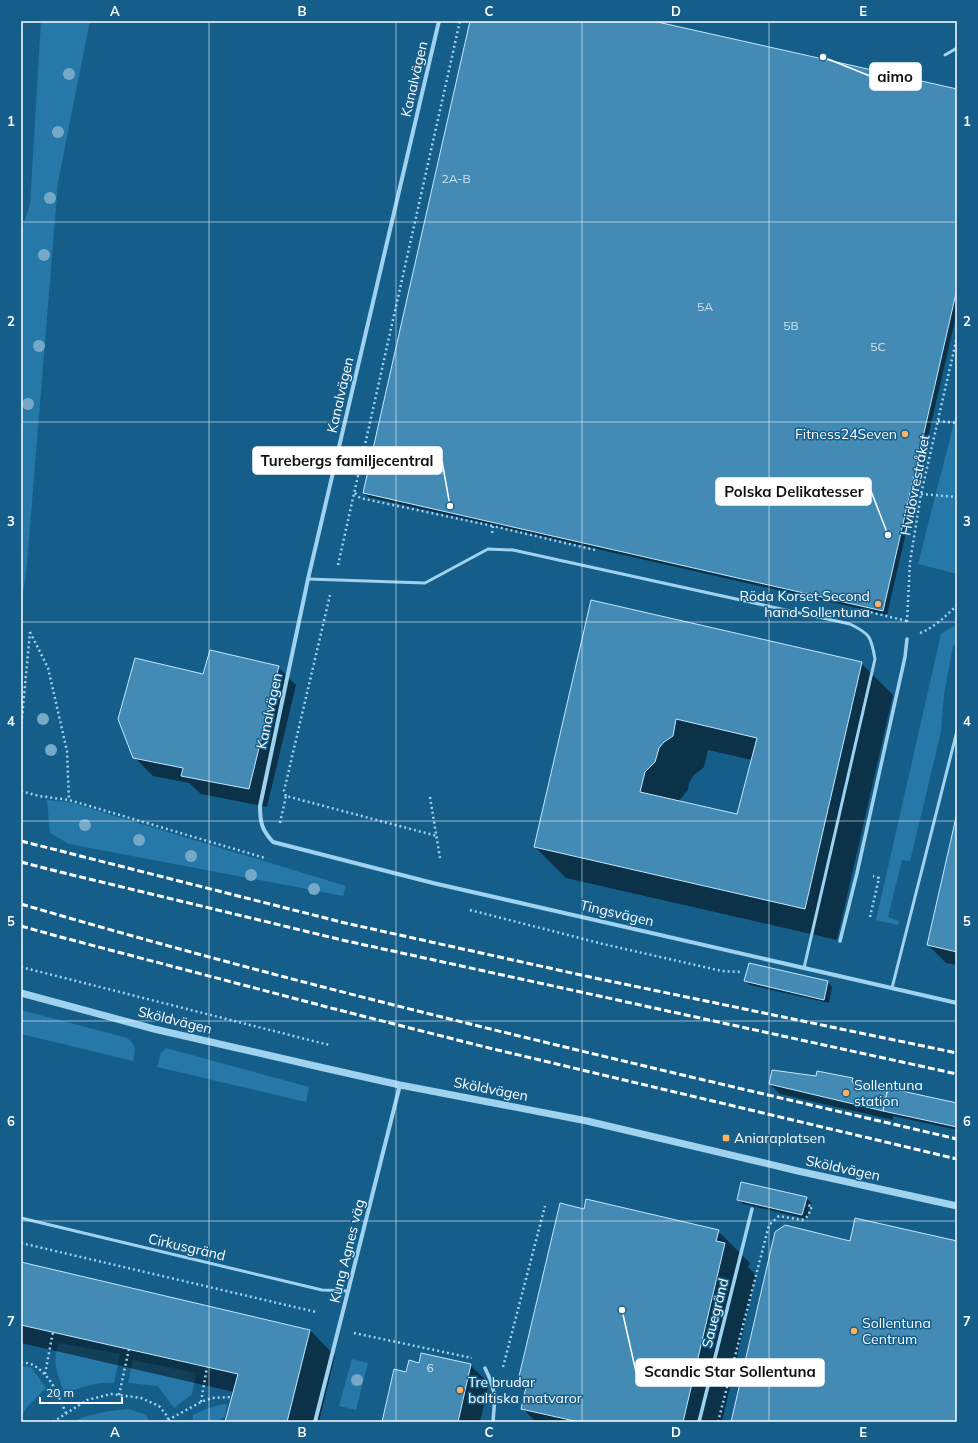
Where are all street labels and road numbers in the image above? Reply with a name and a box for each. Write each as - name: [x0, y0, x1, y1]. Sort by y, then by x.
- street label: Kanalvägen: [397, 39, 431, 119]
- street label: Kanalvägen: [323, 355, 357, 435]
- street label: Hvidovrestråket: [896, 433, 934, 537]
- street label: Kanalvägen: [252, 671, 286, 751]
- street label: Tingsvägen: [578, 896, 656, 930]
- street label: Sköldvägen: [136, 1002, 214, 1038]
- street label: Sköldvägen: [452, 1073, 530, 1105]
- street label: Sköldvägen: [804, 1151, 882, 1185]
- street label: Kung Agnes väg: [325, 1197, 369, 1305]
- street label: Cirkusgränd: [147, 1229, 227, 1265]
- street label: Sauegränd: [698, 1276, 732, 1350]

